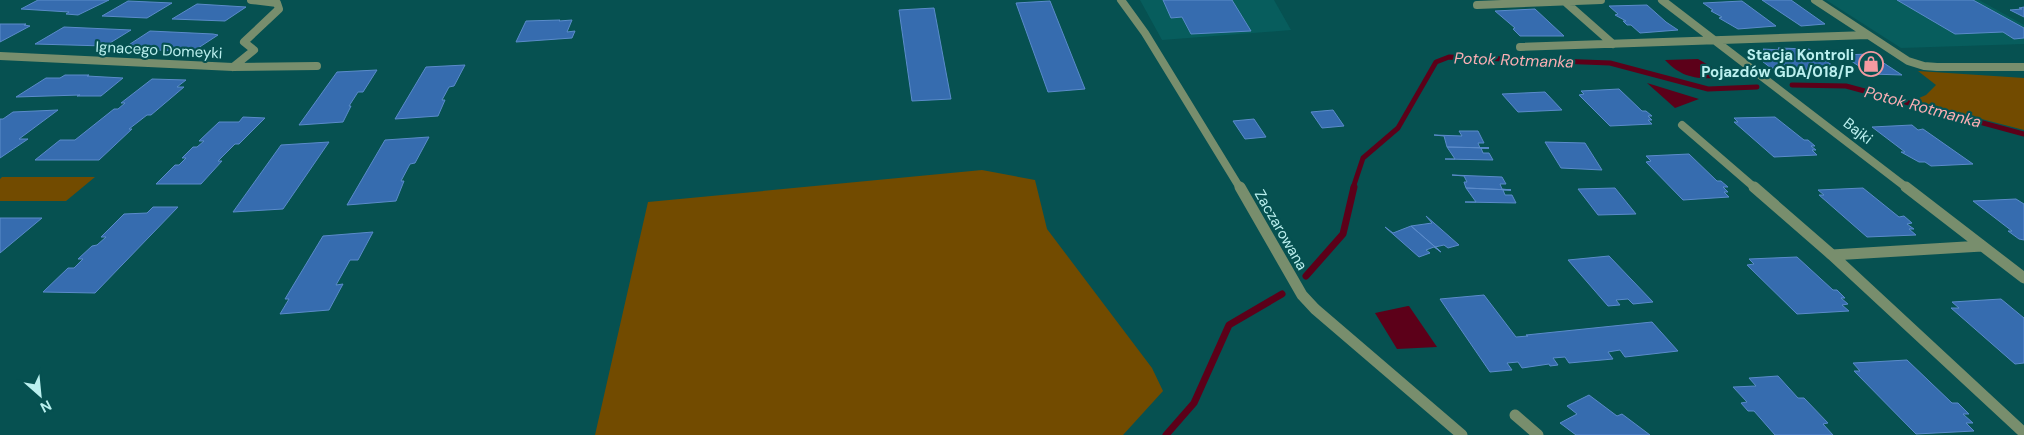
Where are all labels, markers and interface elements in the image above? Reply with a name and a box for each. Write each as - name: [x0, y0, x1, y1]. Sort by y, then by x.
- street label: Ignacego Domeyki: [95, 37, 223, 63]
- place label: Stacja Kontroli Pojazdów GDA/018/P: [1701, 45, 1854, 82]
- water label: Potok Rotmanka: [1454, 47, 1575, 73]
- shop icon: Stacja Kontroli Pojazdów GDA/018/P: [1858, 51, 1884, 77]
- water label: Potok Rotmanka: [1862, 81, 1984, 133]
- street label: Bajki: [1839, 113, 1877, 149]
- street label: Zaczarowana: [1250, 186, 1312, 274]
- north arrow: [15, 370, 65, 420]
- text: N: [37, 396, 55, 417]

